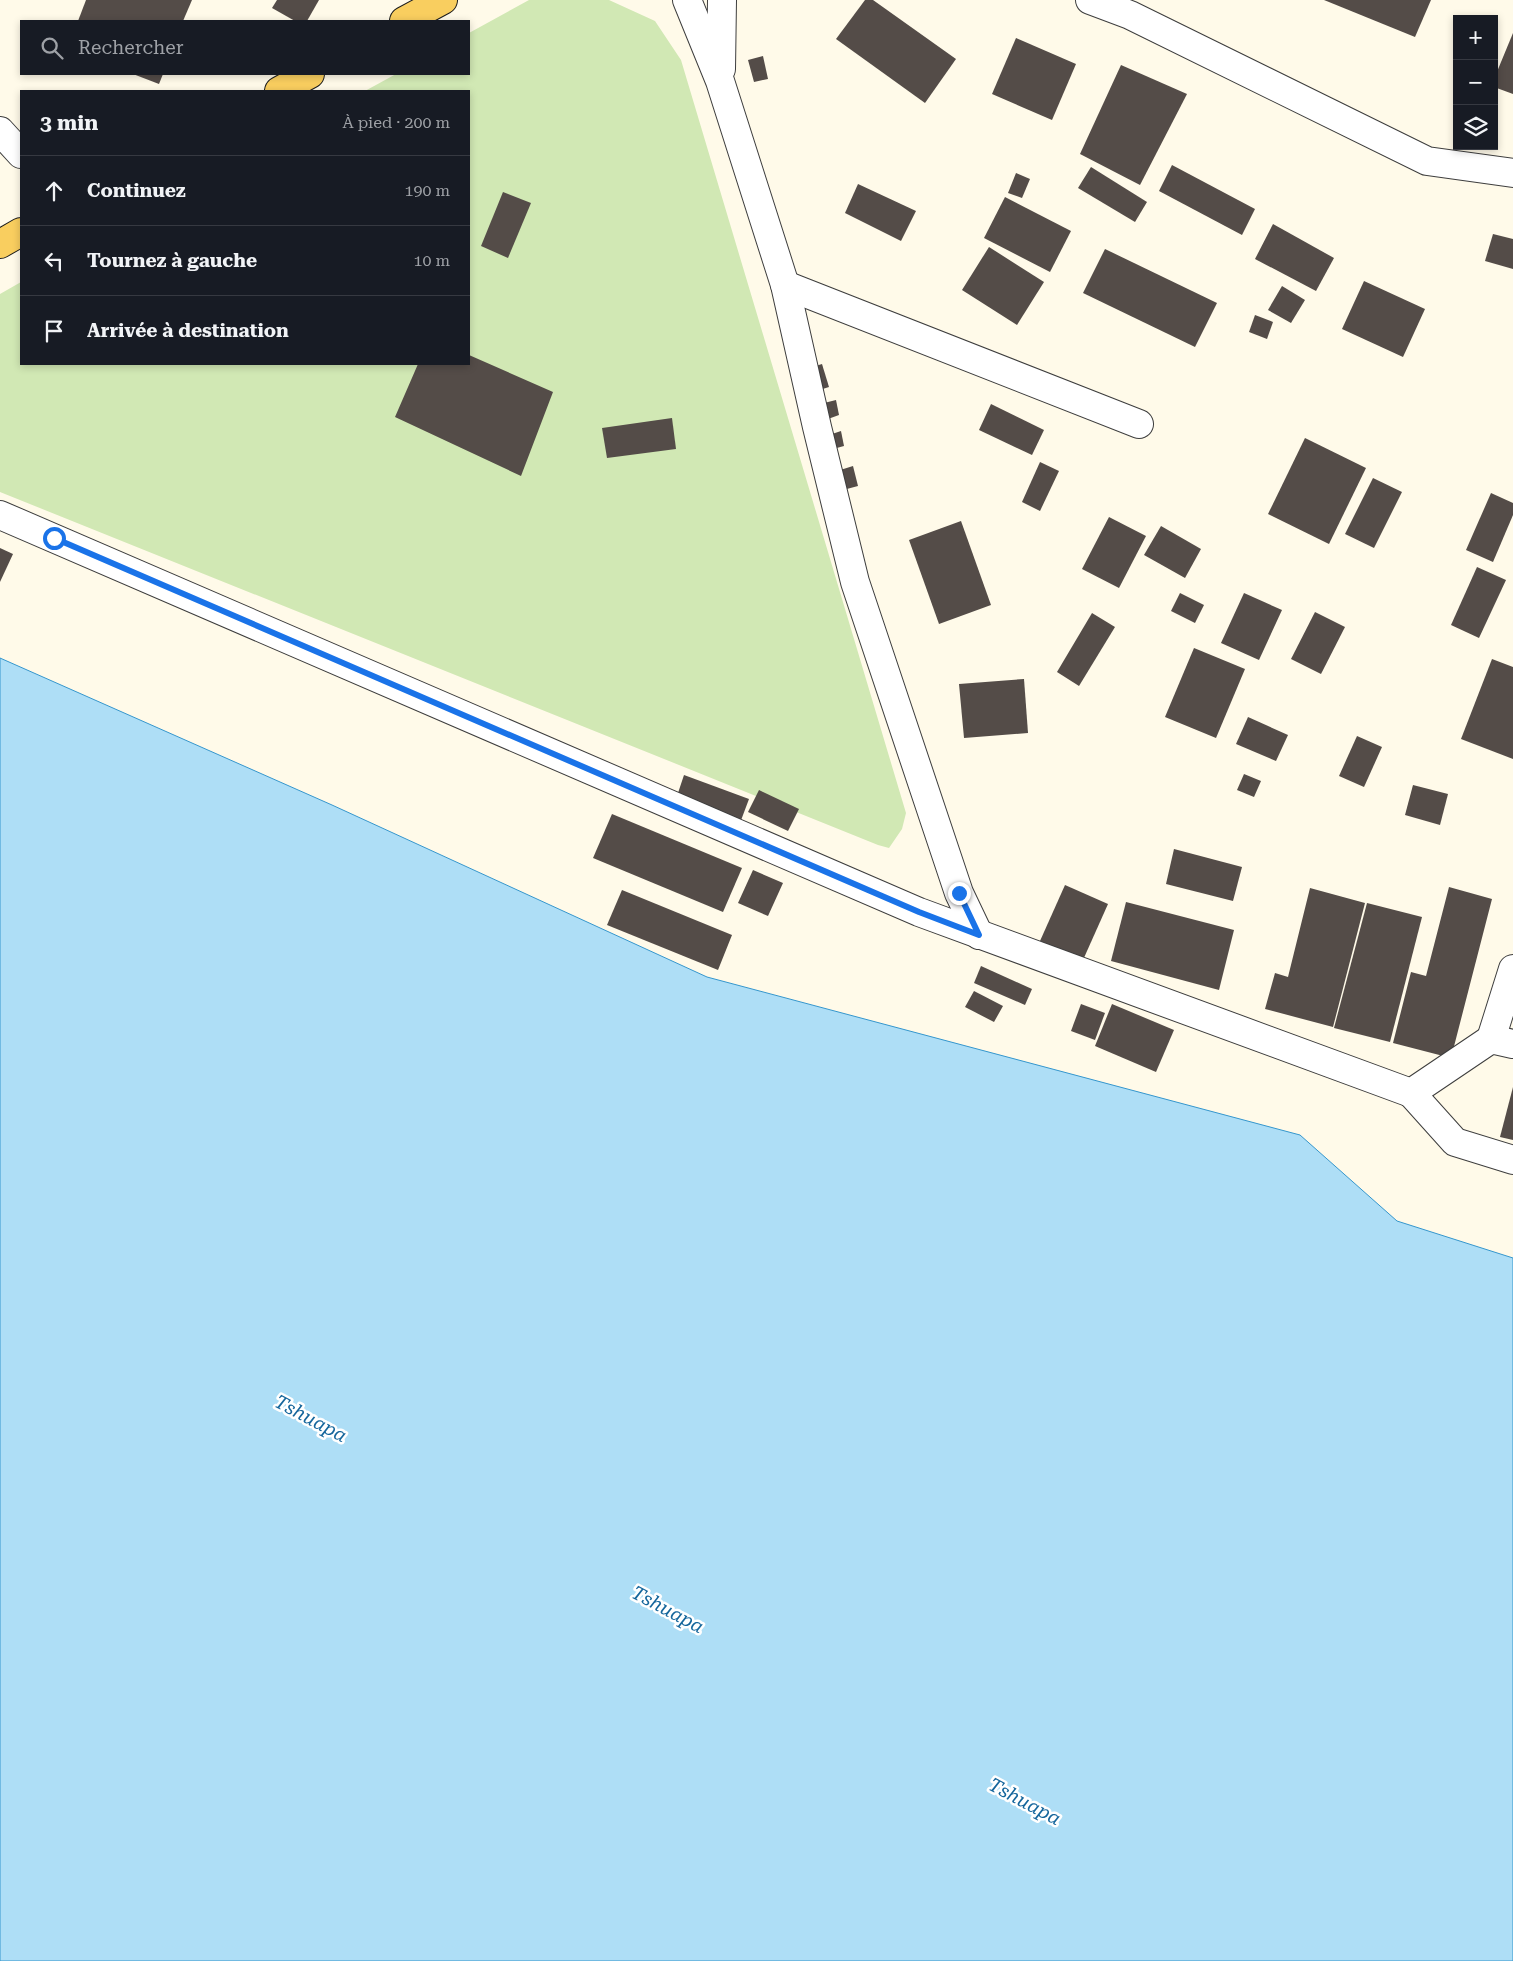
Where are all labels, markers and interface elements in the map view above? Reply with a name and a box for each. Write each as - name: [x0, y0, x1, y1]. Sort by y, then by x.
- map controls: [1453, 15, 1498, 150]
- button: +: [1453, 15, 1498, 60]
- search box: [20, 20, 470, 75]
- icon: search: [38, 34, 66, 62]
- text: Rechercher: [78, 36, 184, 59]
- button: −: [1453, 60, 1498, 105]
- button: layers: [1453, 105, 1498, 150]
- text: 3 min: [40, 111, 98, 135]
- text: À pied · 200 m: [342, 113, 450, 132]
- icon: ahead: [40, 177, 68, 205]
- text: Continuez: [87, 179, 186, 202]
- text: 190 m: [404, 181, 450, 200]
- icon: left: [40, 247, 68, 275]
- text: Tournez à gauche: [87, 249, 257, 272]
- text: 10 m: [413, 251, 450, 270]
- icon: arrive: [40, 317, 68, 345]
- text: Arrivée à destination: [87, 319, 289, 342]
- route start: [43, 527, 66, 550]
- route end: [948, 882, 971, 905]
- water label: Tshuapa: [271, 1390, 351, 1447]
- water label: Tshuapa: [628, 1581, 708, 1638]
- water label: Tshuapa: [985, 1773, 1065, 1830]

